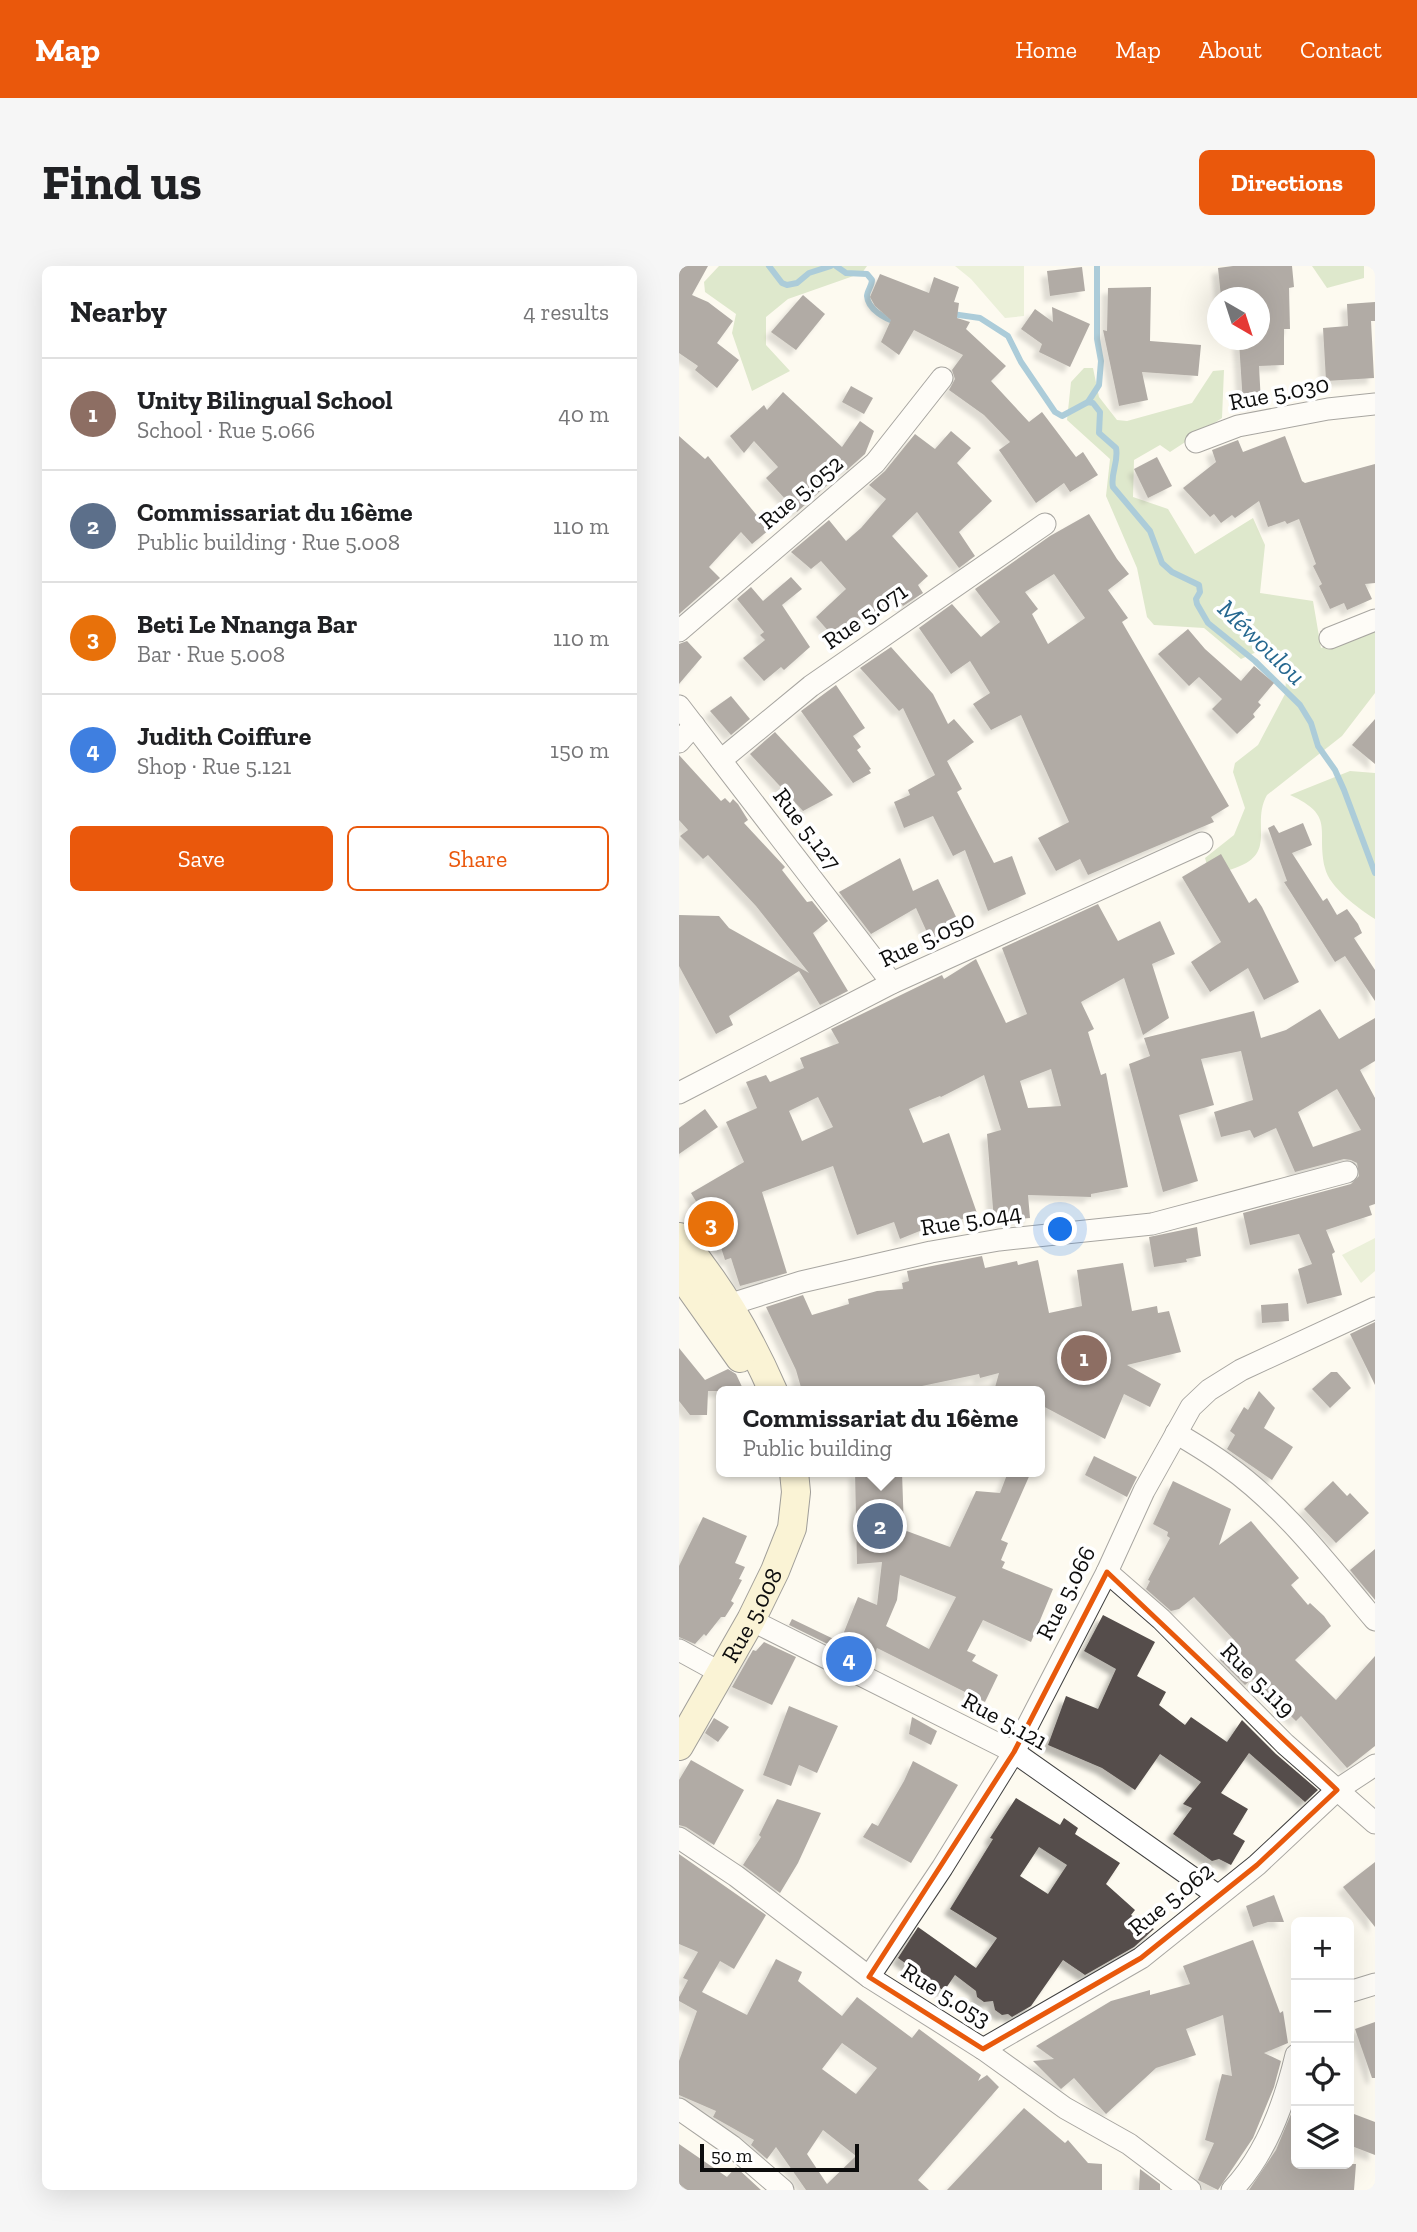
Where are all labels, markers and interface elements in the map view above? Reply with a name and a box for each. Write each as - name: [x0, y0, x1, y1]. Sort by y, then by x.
- text: Map: [35, 30, 100, 69]
- text: Home: [1015, 35, 1077, 64]
- text: Map: [1115, 35, 1161, 64]
- text: About: [1199, 35, 1262, 64]
- text: Contact: [1300, 35, 1382, 64]
- button: Directions: [1199, 150, 1375, 215]
- text: Find us: [42, 153, 202, 212]
- north arrow: [1207, 287, 1270, 350]
- text: Nearby: [70, 294, 167, 330]
- text: 4 results: [523, 298, 609, 326]
- street label: Rue 5.030: [1226, 369, 1331, 416]
- text: Unity Bilingual School: [137, 384, 393, 416]
- text: 1: [88, 400, 98, 428]
- text: 40 m: [558, 400, 609, 428]
- text: School · Rue 5.066: [137, 416, 315, 444]
- street label: Rue 5.052: [753, 448, 848, 535]
- text: Commissariat du 16ème: [137, 496, 413, 528]
- text: 2: [87, 512, 99, 540]
- text: 110 m: [553, 512, 609, 540]
- text: Public building · Rue 5.008: [137, 528, 400, 556]
- street label: Rue 5.071: [817, 576, 913, 655]
- water label: Méwoulou: [1211, 592, 1313, 692]
- text: Beti Le Nnanga Bar: [137, 608, 357, 640]
- text: 3: [87, 624, 99, 652]
- text: 110 m: [553, 624, 609, 652]
- text: Bar · Rue 5.008: [137, 640, 285, 668]
- text: Judith Coiffure: [137, 720, 311, 752]
- text: 4: [86, 736, 100, 764]
- text: 150 m: [550, 736, 609, 764]
- text: Shop · Rue 5.121: [137, 752, 291, 780]
- street label: Rue 5.127: [767, 782, 848, 875]
- button: Save: [70, 826, 333, 891]
- button: Share: [347, 826, 609, 891]
- street label: Rue 5.050: [874, 904, 979, 973]
- street label: Rue 5.044: [918, 1197, 1023, 1242]
- pin: 3: [688, 1198, 734, 1250]
- your location: [1043, 1212, 1077, 1246]
- pin: 1: [1061, 1332, 1107, 1384]
- popup: [716, 1386, 1045, 1477]
- text: Commissariat du 16ème: [743, 1402, 1018, 1434]
- text: Public building: [743, 1434, 892, 1462]
- pin: 2: [857, 1500, 903, 1552]
- street label: Rue 5.066: [1030, 1541, 1101, 1645]
- street label: Rue 5.008: [715, 1563, 788, 1667]
- pin: 4: [826, 1633, 872, 1685]
- street label: Rue 5.119: [1215, 1636, 1302, 1723]
- street label: Rue 5.121: [957, 1685, 1053, 1756]
- street label: Rue 5.062: [1122, 1856, 1219, 1942]
- map controls: [1291, 1917, 1354, 2169]
- button: +: [1291, 1917, 1354, 1980]
- street label: Rue 5.053: [896, 1956, 996, 2033]
- button: −: [1291, 1980, 1354, 2043]
- button: locate: [1291, 2043, 1354, 2106]
- button: layers: [1291, 2106, 1354, 2169]
- scale bar: [700, 2141, 859, 2173]
- text: 50 m: [711, 2144, 752, 2167]

